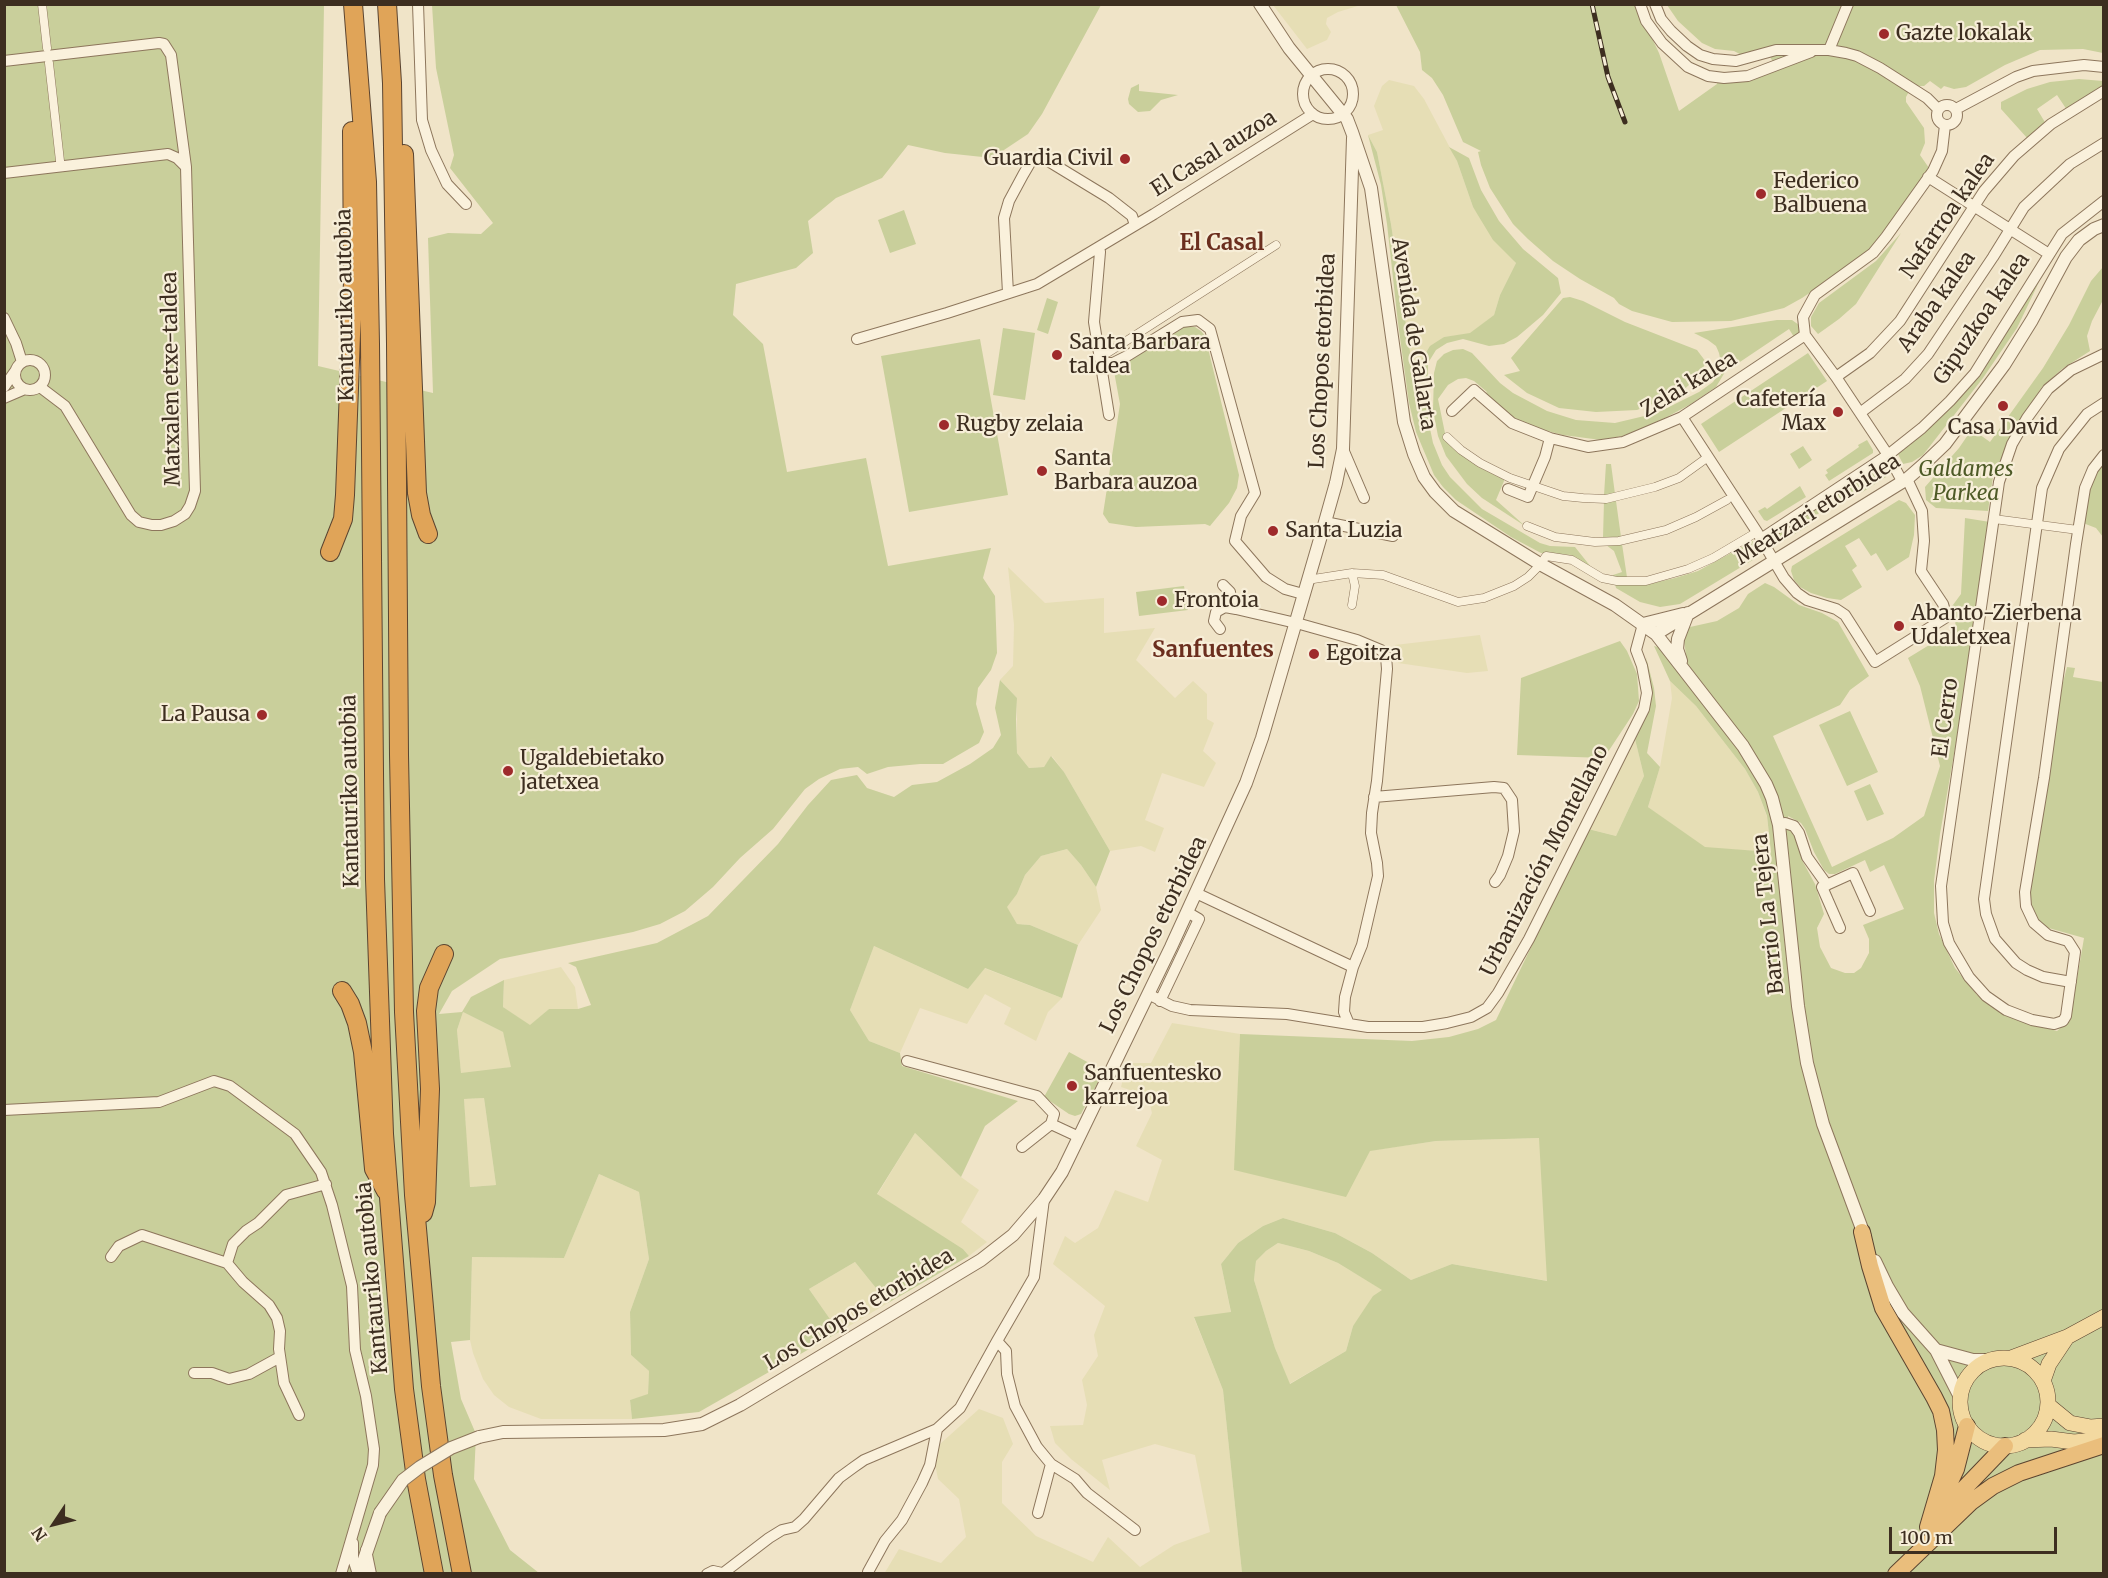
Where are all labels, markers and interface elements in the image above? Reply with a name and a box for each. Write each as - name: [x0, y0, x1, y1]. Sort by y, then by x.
- place label: Gazte lokalak: [1896, 21, 2032, 47]
- marker: Gazte lokalak: [1877, 27, 1891, 41]
- street label: El Casal auzoa: [1147, 105, 1281, 203]
- place label: Guardia Civil: [984, 146, 1113, 172]
- street label: Nafarroa kalea: [1895, 149, 2001, 283]
- marker: Guardia Civil: [1118, 152, 1132, 166]
- place label: Federico Balbuena: [1773, 169, 1867, 219]
- marker: Federico Balbuena: [1754, 187, 1768, 201]
- street label: Kantauriko autobia: [332, 208, 360, 402]
- district label: El Casal: [1180, 231, 1264, 257]
- street label: Avenida de Gallarta: [1385, 236, 1441, 432]
- street label: Araba kalea: [1893, 247, 1981, 357]
- street label: Gipuzkoa kalea: [1929, 248, 2035, 390]
- street label: Los Chopos etorbidea: [1305, 253, 1341, 469]
- street label: Matxalen etxe-taldea: [158, 271, 186, 487]
- place label: Santa Barbara taldea: [1069, 330, 1211, 380]
- street label: Zelai kalea: [1636, 347, 1742, 423]
- marker: Santa Barbara taldea: [1050, 348, 1064, 362]
- place label: Cafetería Max: [1736, 387, 1826, 437]
- marker: Casa David: [1996, 399, 2010, 413]
- marker: Cafetería Max: [1831, 405, 1845, 419]
- place label: Rugby zelaia: [956, 412, 1084, 438]
- place label: Casa David: [1948, 415, 2058, 441]
- marker: Rugby zelaia: [937, 418, 951, 432]
- place label: Santa Barbara auzoa: [1054, 446, 1198, 496]
- street label: Meatzari etorbidea: [1731, 449, 1905, 571]
- park label: Galdames Parkea: [1919, 457, 2013, 507]
- marker: Santa Barbara auzoa: [1035, 464, 1049, 478]
- place label: Santa Luzia: [1285, 518, 1403, 544]
- marker: Santa Luzia: [1266, 524, 1280, 538]
- place label: Frontoia: [1174, 588, 1259, 614]
- marker: Frontoia: [1155, 594, 1169, 608]
- place label: Abanto-Zierbena Udaletxea: [1911, 601, 2082, 651]
- marker: Abanto-Zierbena Udaletxea: [1892, 619, 1906, 633]
- district label: Sanfuentes: [1152, 638, 1274, 664]
- place label: Egoitza: [1326, 641, 1402, 667]
- marker: Egoitza: [1307, 647, 1321, 661]
- street label: El Cerro: [1928, 677, 1964, 759]
- street label: Kantauriko autobia: [337, 694, 365, 888]
- place label: La Pausa: [161, 702, 250, 728]
- marker: La Pausa: [255, 708, 269, 722]
- street label: Urbanización Montellano: [1476, 741, 1614, 981]
- place label: Ugaldebietako jatetxea: [520, 746, 664, 796]
- marker: Ugaldebietako jatetxea: [501, 764, 515, 778]
- street label: Los Chopos etorbidea: [1095, 832, 1213, 1038]
- street label: Barrio La Tejera: [1748, 832, 1790, 996]
- place label: Sanfuentesko karrejoa: [1084, 1061, 1221, 1111]
- marker: Sanfuentesko karrejoa: [1065, 1079, 1079, 1093]
- street label: Kantauriko autobia: [352, 1181, 394, 1375]
- street label: Los Chopos etorbidea: [760, 1244, 958, 1376]
- north arrow: [24, 1494, 84, 1554]
- scale bar: [1892, 1515, 2060, 1553]
- text: N: [27, 1523, 51, 1545]
- text: 100 m: [1900, 1526, 1953, 1549]

